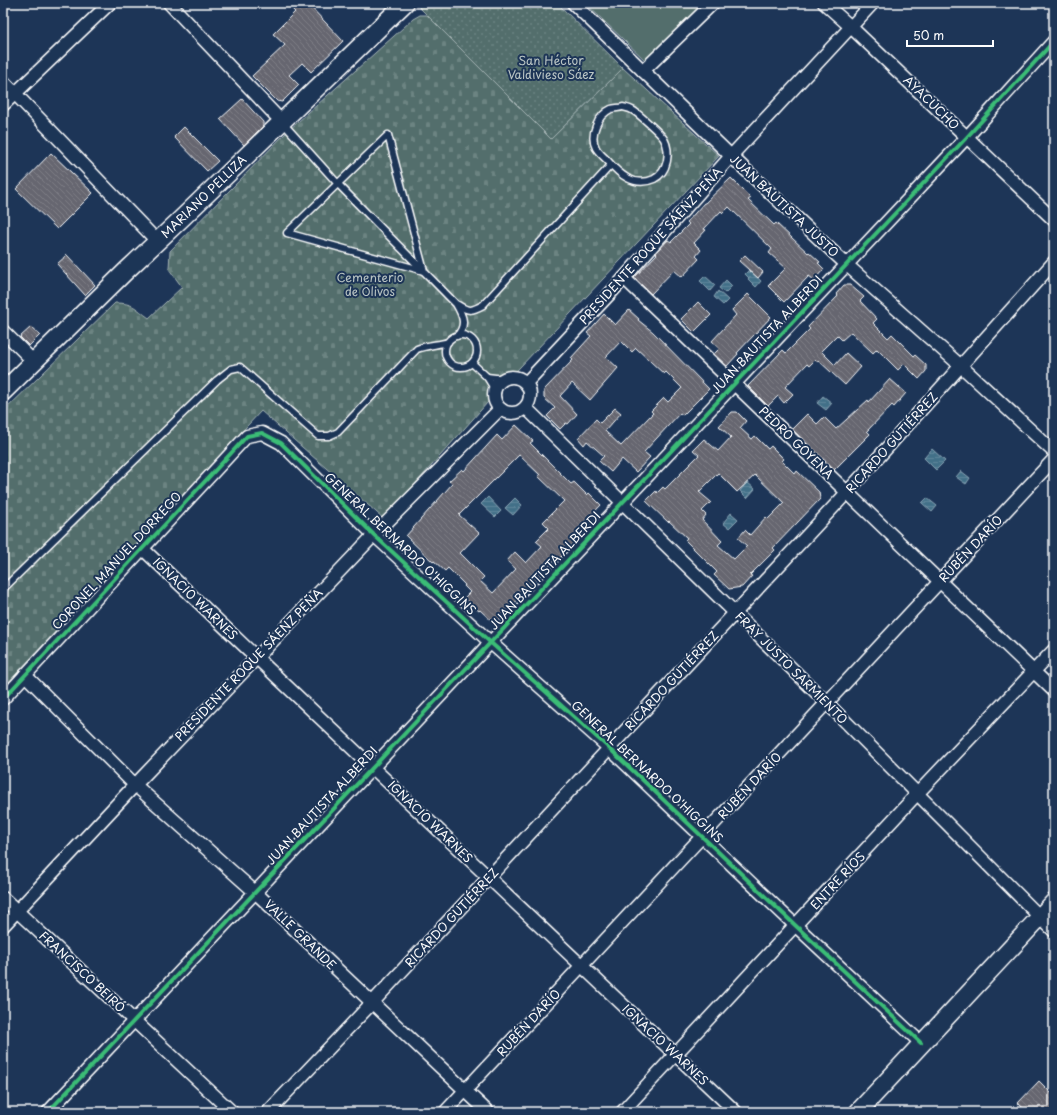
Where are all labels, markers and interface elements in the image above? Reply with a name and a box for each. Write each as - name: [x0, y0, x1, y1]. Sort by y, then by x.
- scale bar: [907, 22, 993, 48]
- text: 50 m: [913, 26, 944, 44]
- park label: San Héctor Valdivieso Sáez: [508, 51, 595, 83]
- street label: AYACUCHO: [900, 71, 964, 134]
- street label: MARIANO PELLIZA: [156, 150, 250, 242]
- street label: JUAN BAUTISTA JUSTO: [726, 150, 843, 261]
- street label: PRESIDENTE ROQUE SÁENZ PEÑA: [575, 162, 726, 328]
- park label: Cementerio de Olivos: [337, 268, 404, 300]
- street label: JUAN BAUTISTA ALBERDI: [706, 271, 826, 398]
- street label: RICARDO GUTIÉRREZ: [841, 388, 942, 497]
- street label: PEDRO GOYENA: [755, 402, 838, 483]
- street label: GENERAL BERNARDO O'HIGGINS: [321, 468, 481, 619]
- street label: CORONEL MANUEL DORREGO: [47, 487, 185, 633]
- street label: JUAN BAUTISTA ALBERDI: [484, 507, 604, 634]
- street label: RUBÉN DARÍO: [934, 511, 1006, 586]
- street label: IGNACIO WARNES: [149, 553, 242, 644]
- street label: PRESIDENTE ROQUE SÁENZ PEÑA: [170, 584, 327, 745]
- street label: FRAY JUSTO SARMIENTO: [731, 607, 852, 728]
- street label: RICARDO GUTIÉRREZ: [620, 627, 722, 734]
- street label: GENERAL BERNARDO O'HIGGINS: [568, 696, 728, 847]
- street label: JUAN BAUTISTA ALBERDI: [261, 742, 381, 869]
- street label: RUBÉN DARÍO: [713, 748, 785, 823]
- street label: IGNACIO WARNES: [384, 776, 477, 867]
- street label: ENTRE RÍOS: [806, 847, 869, 913]
- street label: RICARDO GUTIÉRREZ: [400, 864, 502, 971]
- street label: VALLE GRANDE: [261, 895, 341, 973]
- street label: FRANCISCO BEIRÓ: [36, 926, 130, 1016]
- street label: RUBÉN DARÍO: [492, 985, 564, 1060]
- street label: IGNACIO WARNES: [619, 999, 713, 1089]

